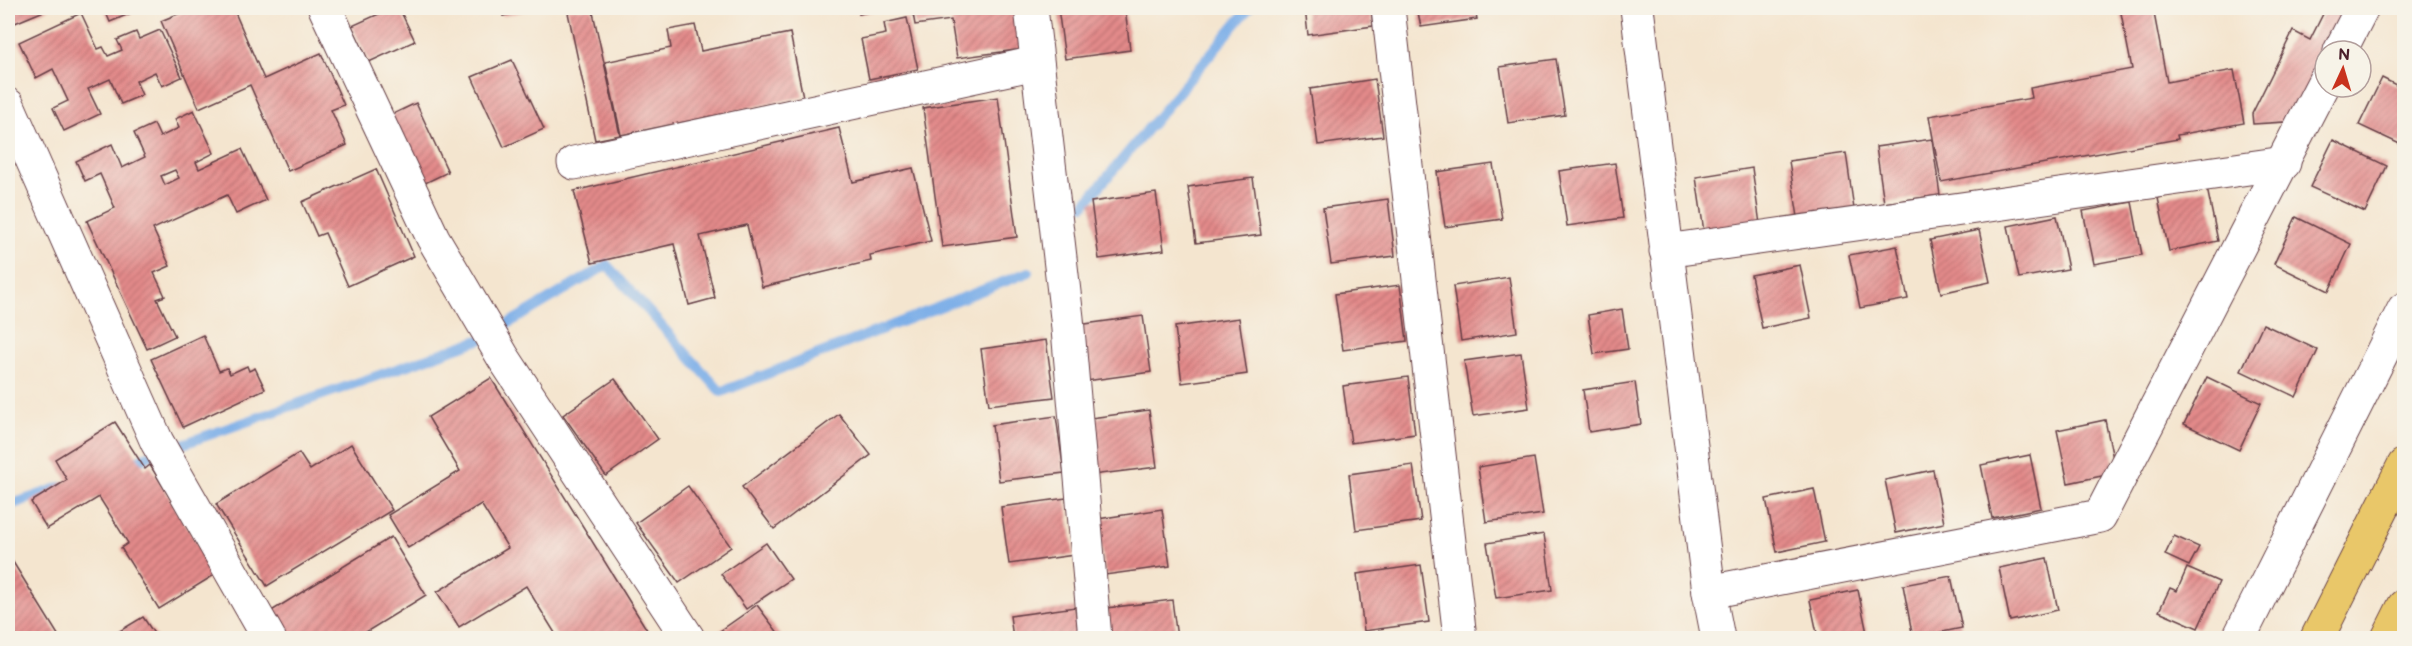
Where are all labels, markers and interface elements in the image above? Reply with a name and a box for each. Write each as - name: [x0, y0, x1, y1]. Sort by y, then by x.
- north arrow: [2313, 39, 2373, 99]
- text: N: [2337, 46, 2351, 65]

